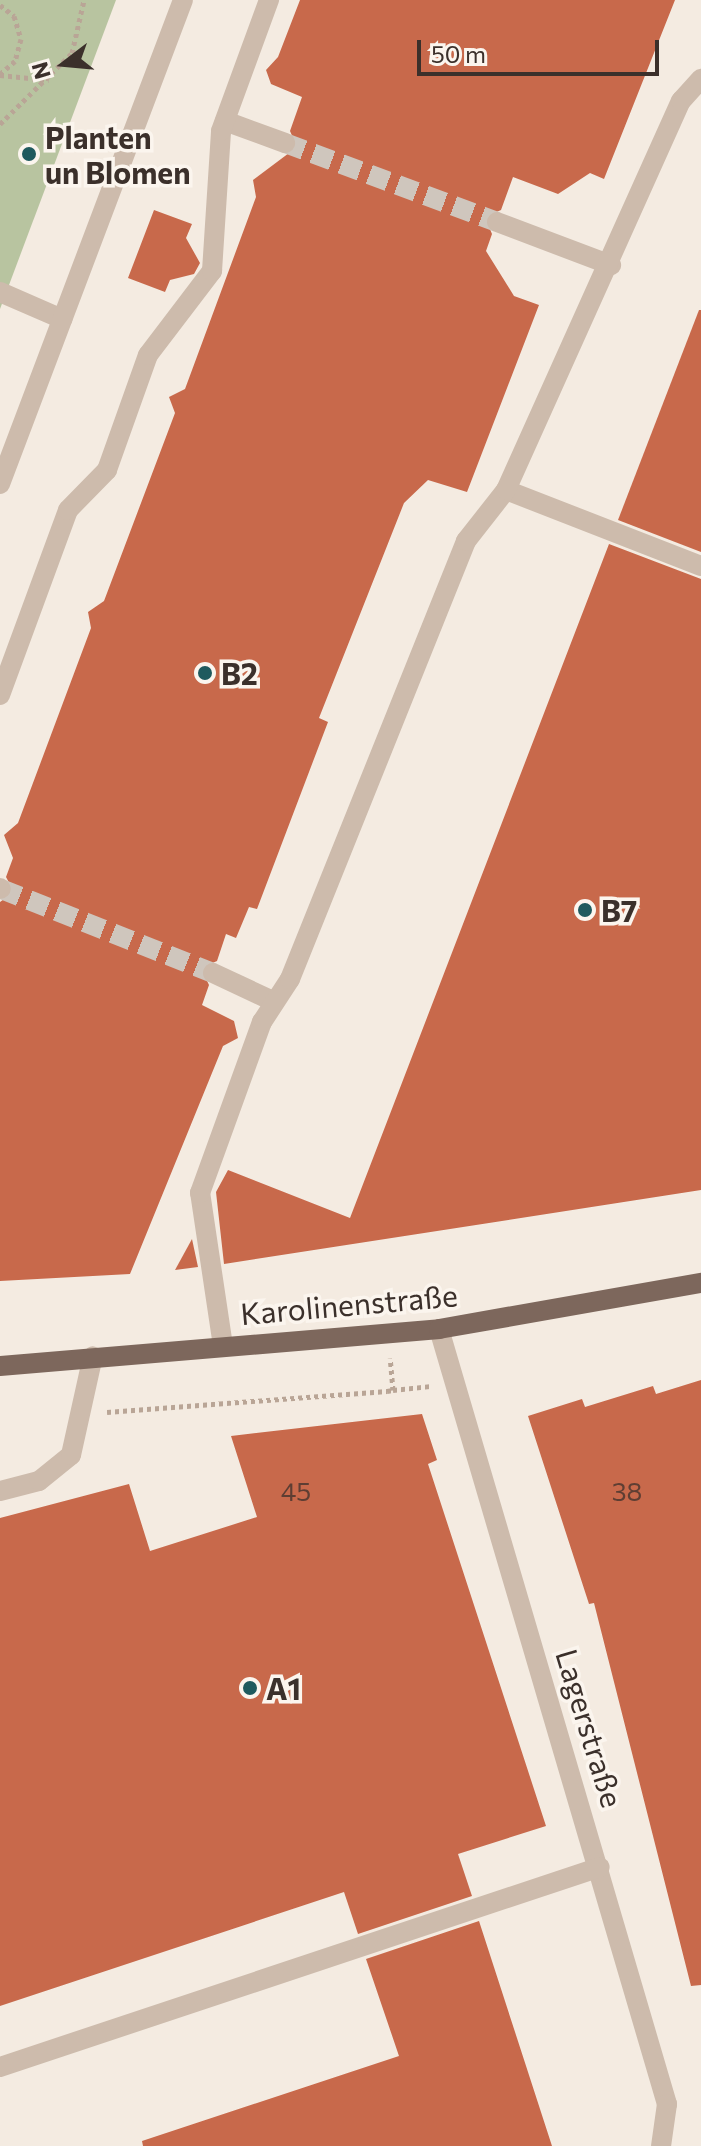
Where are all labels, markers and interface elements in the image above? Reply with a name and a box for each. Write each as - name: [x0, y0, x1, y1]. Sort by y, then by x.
- north arrow: [24, 24, 104, 104]
- scale bar: [421, 24, 663, 74]
- text: 50 m: [431, 39, 486, 68]
- text: N: [25, 59, 56, 82]
- place label: Planten un Blomen: [45, 119, 190, 190]
- marker: Planten un Blomen: [20, 145, 38, 163]
- place label: B2: [221, 655, 258, 691]
- marker: B2: [196, 664, 214, 682]
- place label: B7: [601, 892, 637, 928]
- marker: B7: [576, 901, 594, 919]
- street label: Karolinenstraße: [239, 1277, 459, 1331]
- house number: 45: [281, 1475, 311, 1507]
- house number: 38: [612, 1475, 642, 1507]
- street label: Lagerstraße: [549, 1645, 631, 1811]
- place label: A1: [266, 1670, 301, 1706]
- marker: A1: [241, 1679, 259, 1697]

